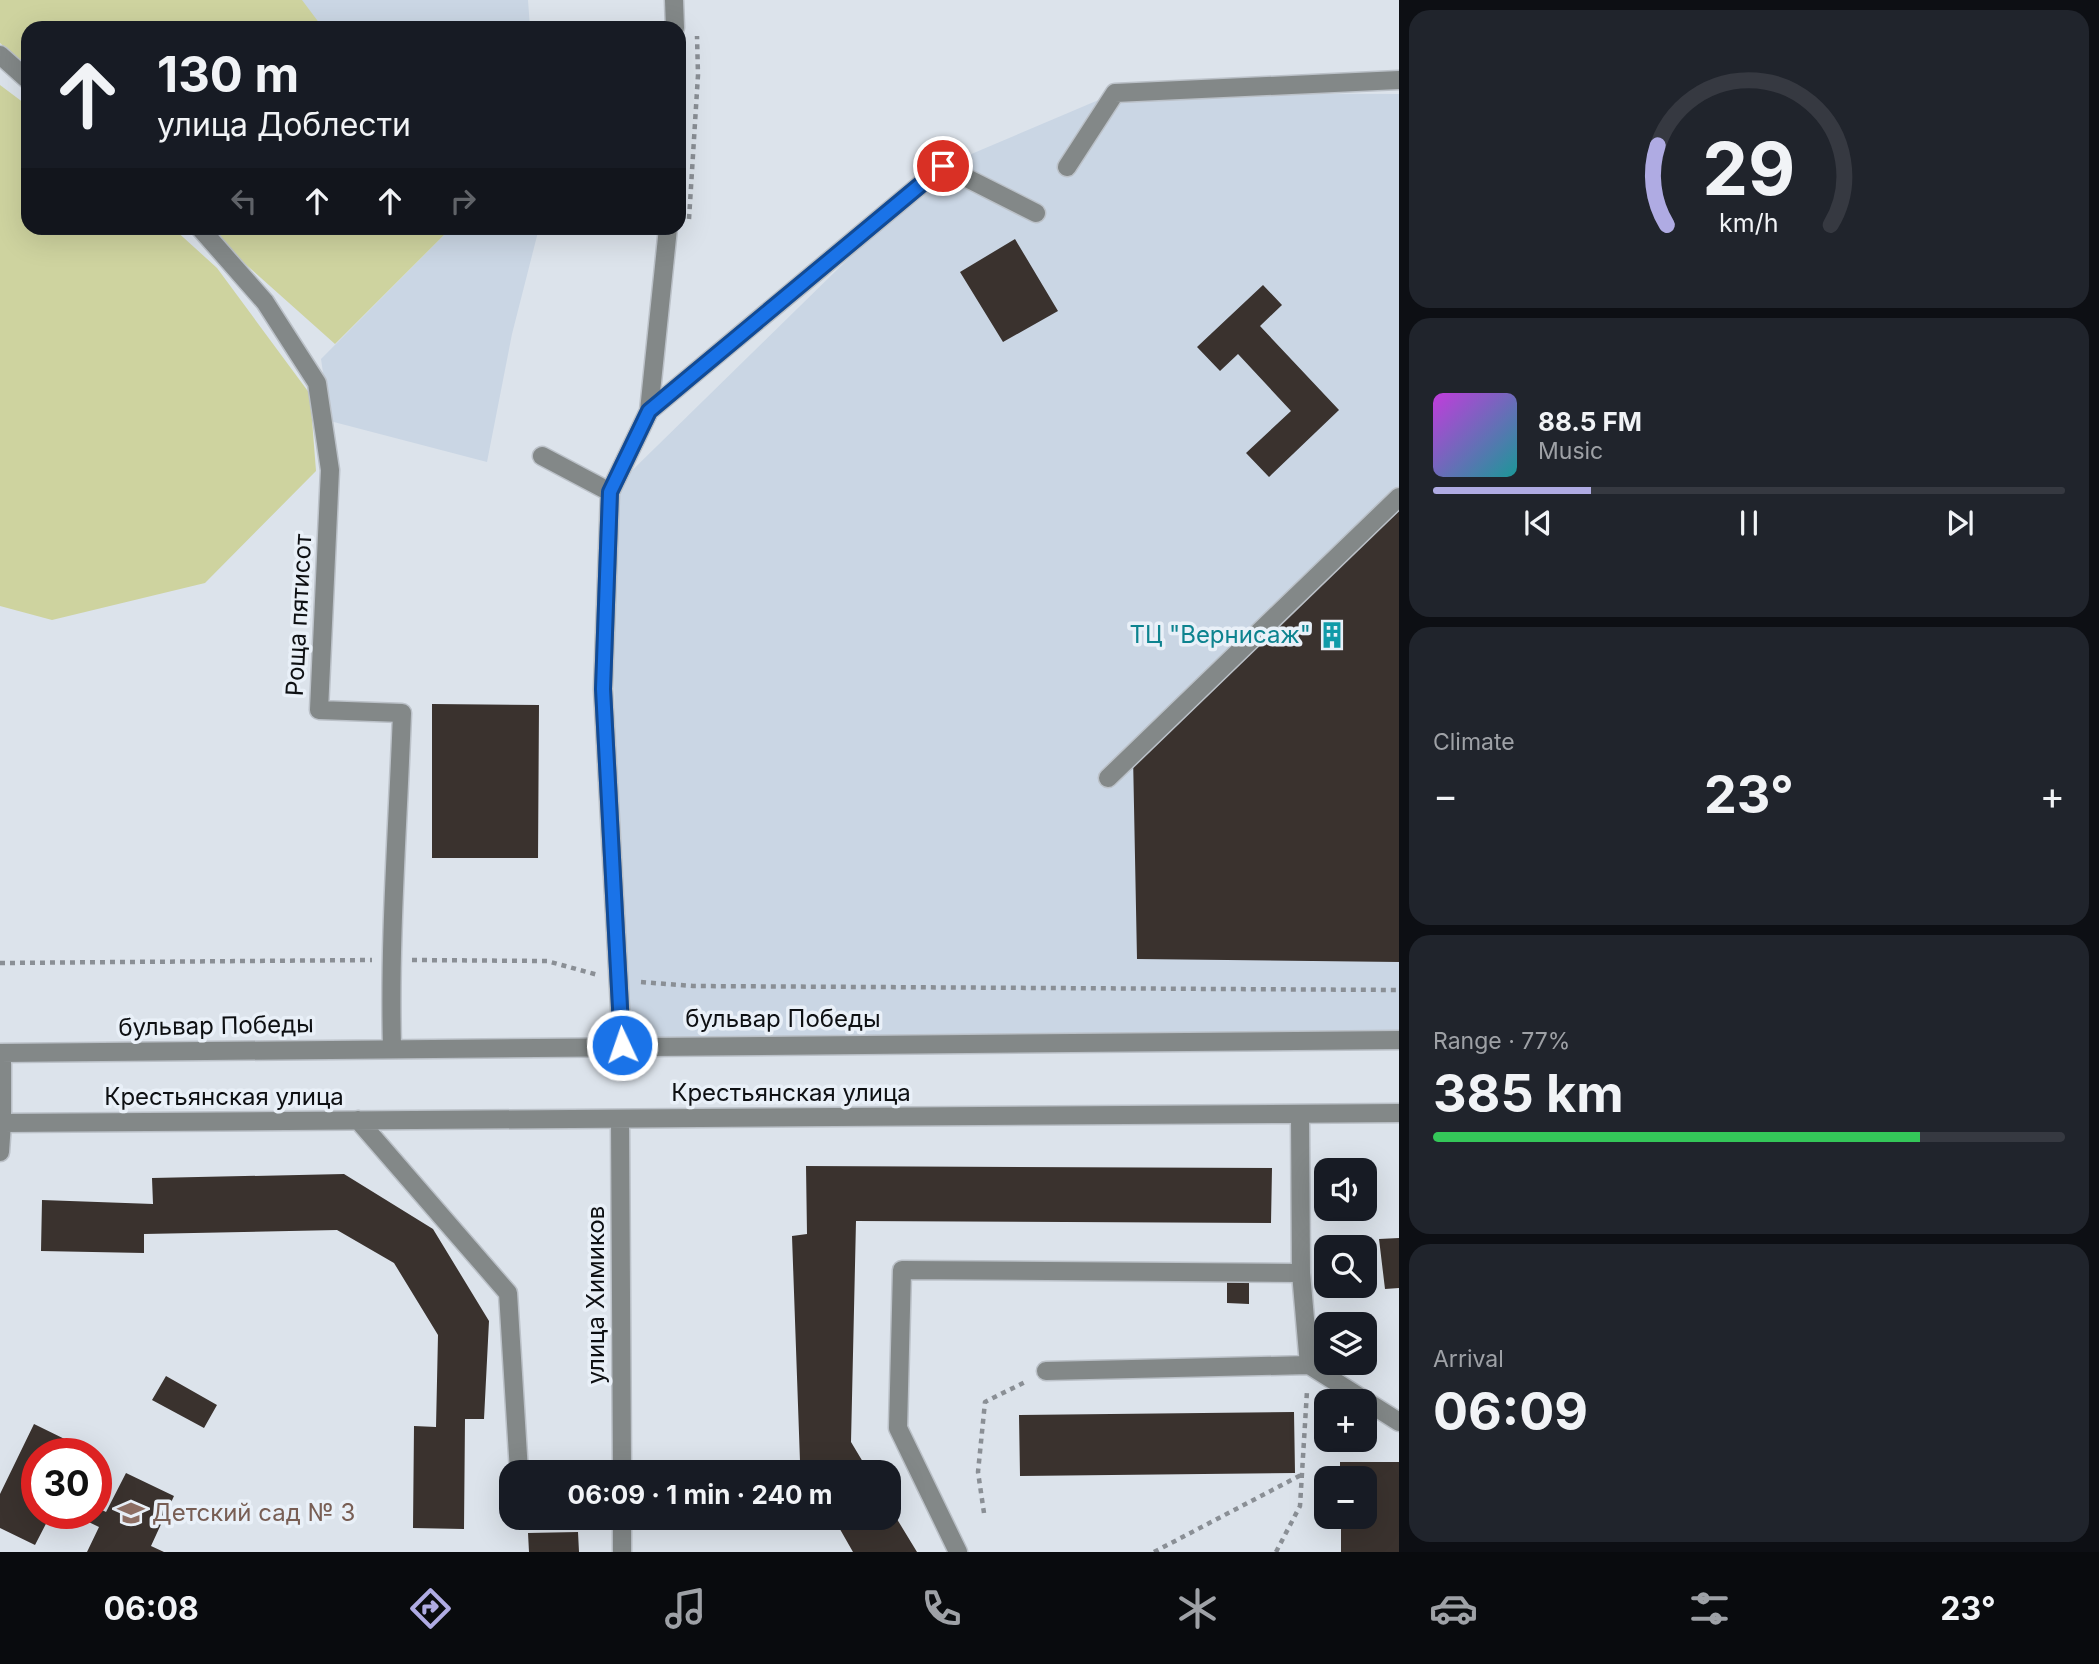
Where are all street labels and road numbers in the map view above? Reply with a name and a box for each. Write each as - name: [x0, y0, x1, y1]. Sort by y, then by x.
- street label: Роща пятисот: [280, 533, 317, 697]
- street label: бульвар Победы: [685, 1004, 881, 1033]
- street label: бульвар Победы: [118, 1009, 314, 1042]
- street label: Крестьянская улица: [671, 1078, 911, 1107]
- street label: Крестьянская улица: [104, 1082, 344, 1111]
- street label: улица Химиков: [581, 1206, 610, 1384]

